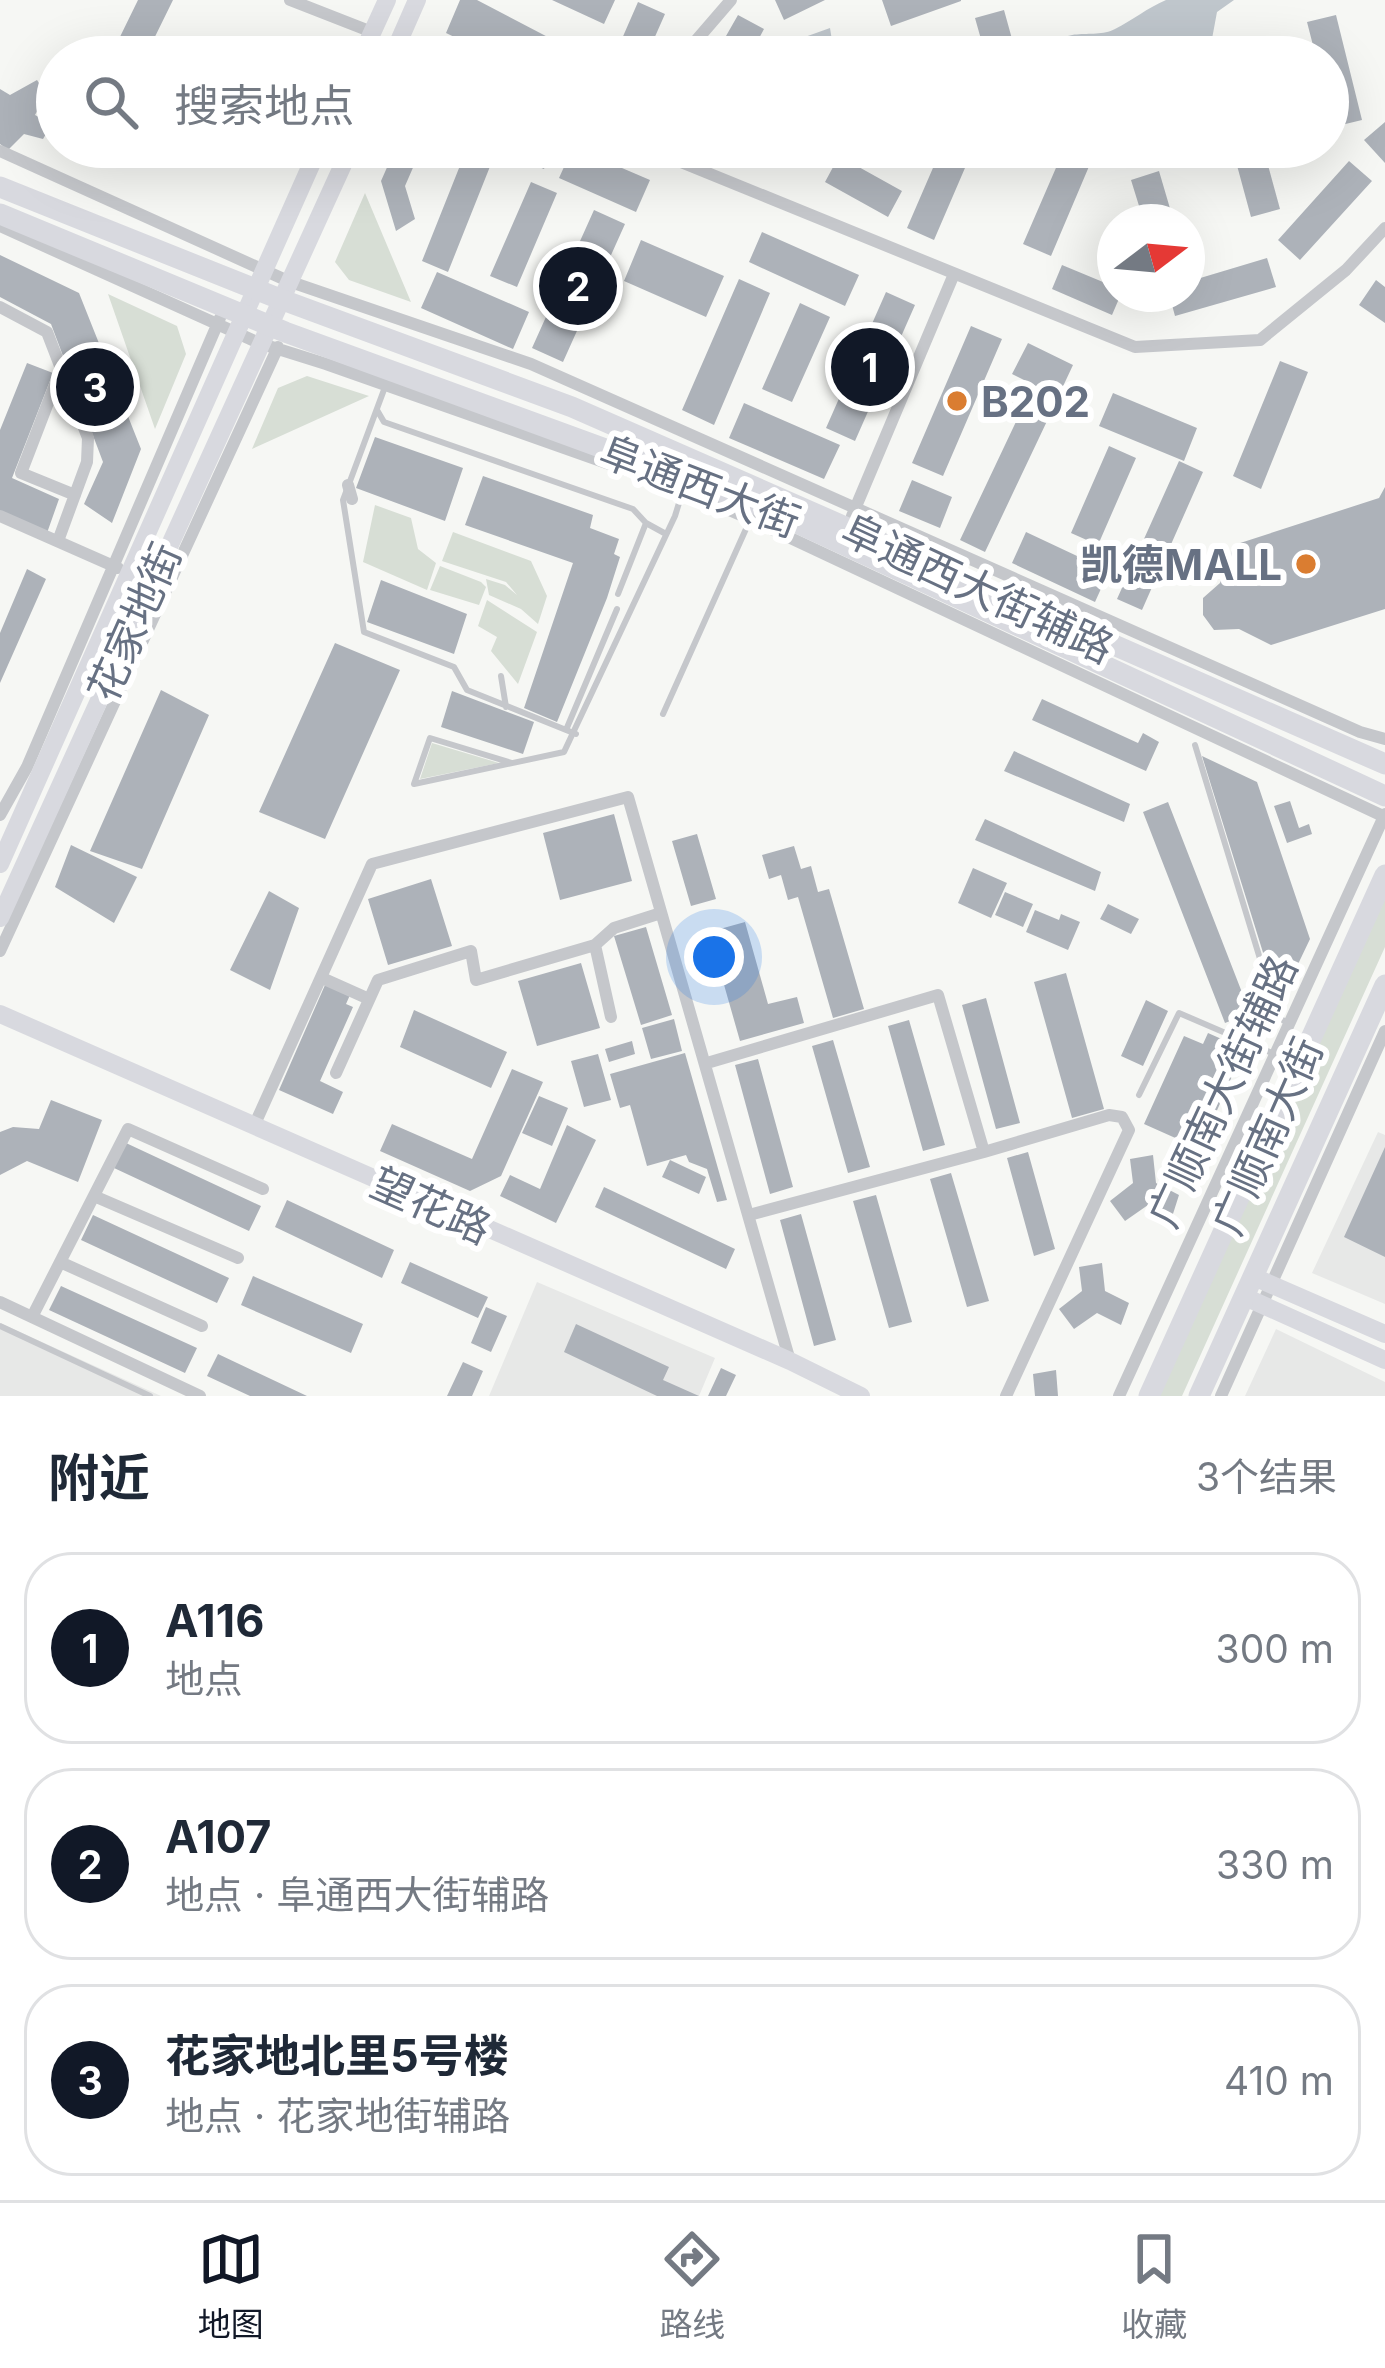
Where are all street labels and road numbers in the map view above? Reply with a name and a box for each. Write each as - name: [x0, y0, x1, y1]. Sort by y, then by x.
- street label: 阜通西大街: [593, 425, 807, 547]
- street label: 阜通西大街辅路: [834, 503, 1122, 673]
- street label: 花家地街: [77, 535, 191, 709]
- street label: 广顺南大街辅路: [1137, 947, 1307, 1235]
- street label: 广顺南大街: [1201, 1030, 1333, 1242]
- street label: 望花路: [363, 1156, 499, 1254]

